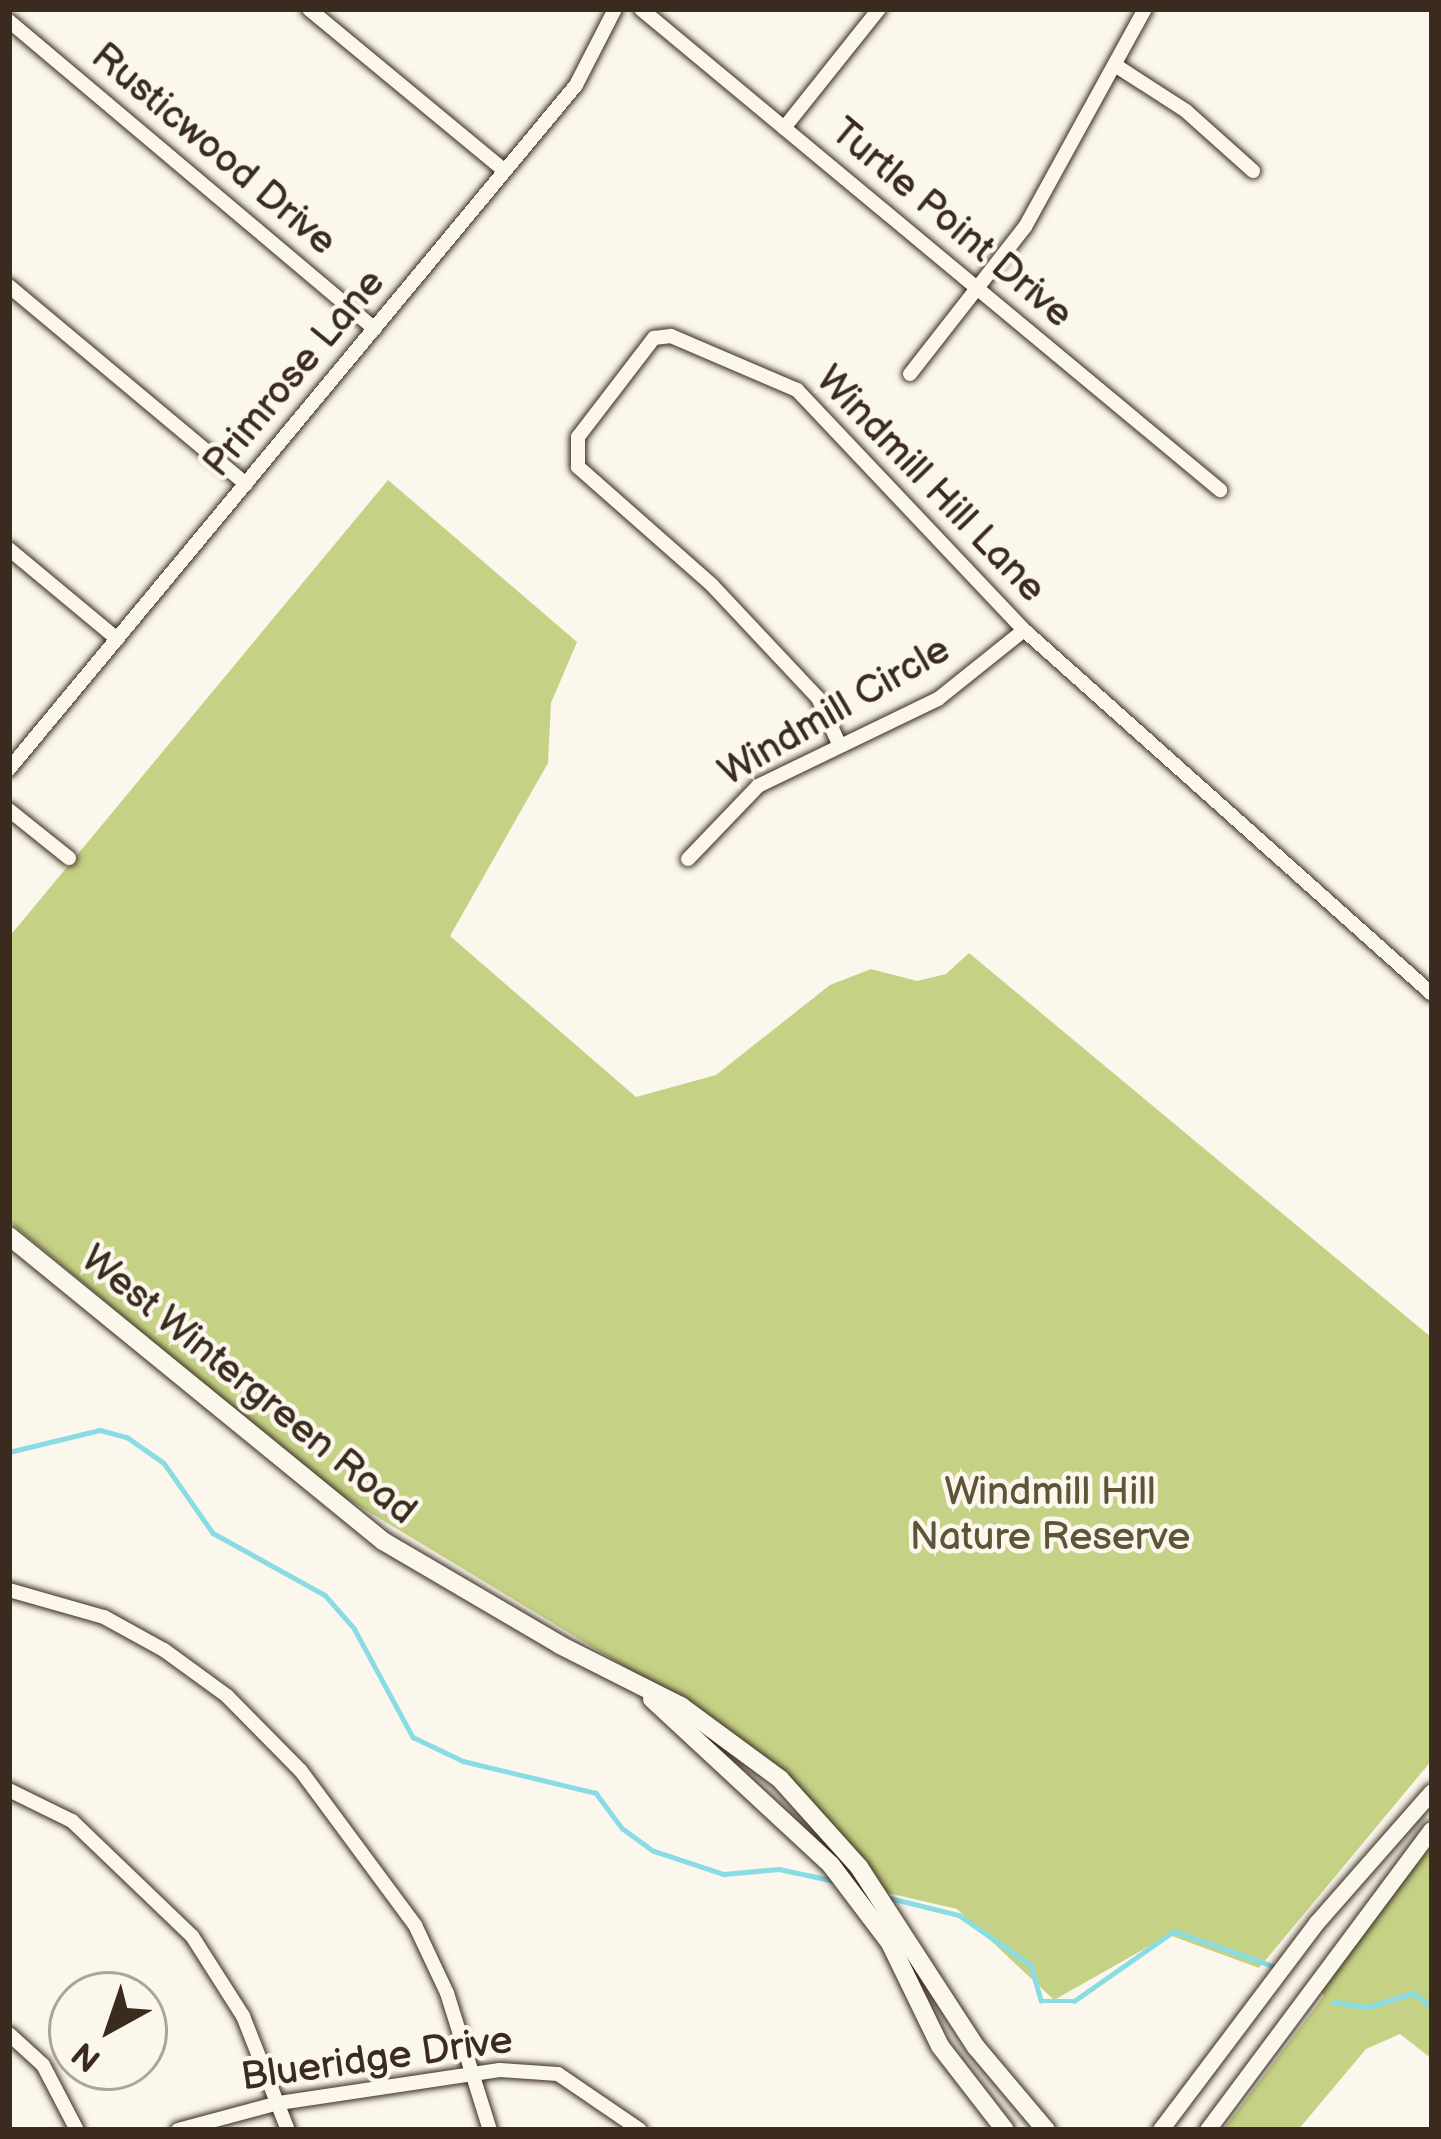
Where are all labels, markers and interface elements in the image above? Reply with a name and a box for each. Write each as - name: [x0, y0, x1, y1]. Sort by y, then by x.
- street label: Rusticwood Drive: [81, 34, 345, 266]
- street label: Turtle Point Drive: [821, 109, 1081, 339]
- street label: Primrose Lane: [195, 261, 395, 487]
- street label: Windmill Hill Lane: [805, 357, 1055, 613]
- street label: Windmill Circle: [711, 627, 959, 797]
- street label: West Wintergreen Road: [70, 1236, 426, 1536]
- park label: Windmill Hill Nature Reserve: [910, 1471, 1190, 1562]
- north arrow: [48, 1971, 168, 2091]
- street label: Blueridge Drive: [238, 2018, 516, 2102]
- text: N: [64, 2033, 109, 2080]

